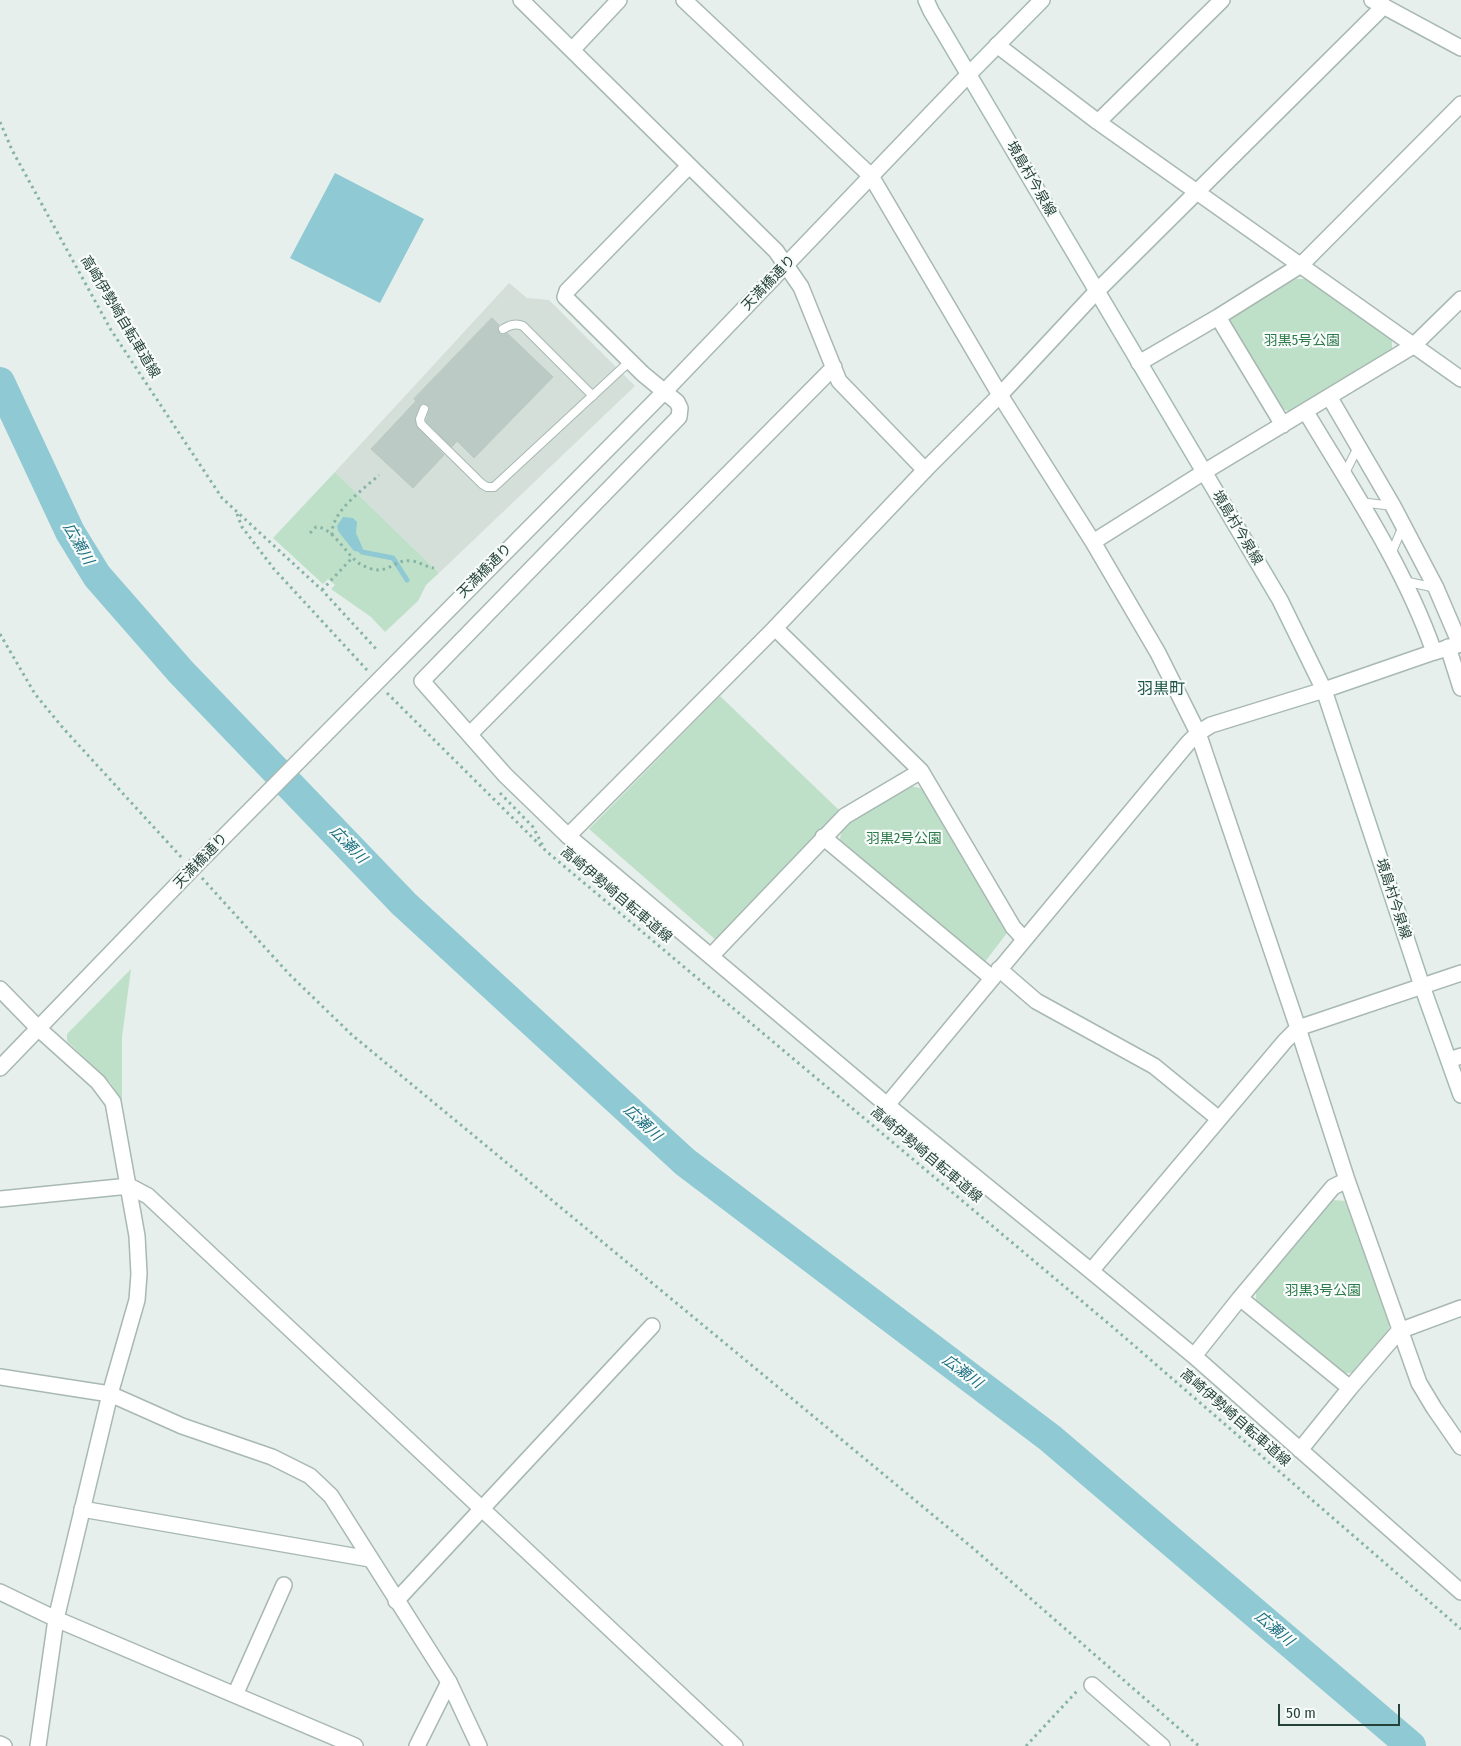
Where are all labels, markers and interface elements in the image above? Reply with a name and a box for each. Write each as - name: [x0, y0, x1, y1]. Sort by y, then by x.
- street label: 境島村今泉線: [1003, 138, 1059, 220]
- street label: 天満橋通り: [739, 252, 799, 314]
- street label: 高崎伊勢崎自転車道線: [77, 253, 163, 381]
- park label: 羽黒5号公園: [1264, 333, 1340, 349]
- street label: 境島村今泉線: [1208, 488, 1266, 568]
- water label: 広瀬川: [59, 520, 97, 568]
- street label: 天満橋通り: [454, 540, 516, 602]
- district label: 羽黒町: [1137, 680, 1185, 700]
- water label: 広瀬川: [326, 823, 370, 867]
- street label: 天満橋通り: [171, 830, 231, 892]
- park label: 羽黒2号公園: [866, 831, 942, 847]
- street label: 高崎伊勢崎自転車道線: [557, 844, 675, 946]
- street label: 境島村今泉線: [1372, 856, 1414, 942]
- water label: 広瀬川: [619, 1101, 665, 1145]
- street label: 高崎伊勢崎自転車道線: [867, 1104, 985, 1206]
- park label: 羽黒3号公園: [1285, 1283, 1361, 1299]
- water label: 広瀬川: [939, 1351, 985, 1393]
- street label: 高崎伊勢崎自転車道線: [1177, 1366, 1293, 1470]
- water label: 広瀬川: [1251, 1608, 1297, 1650]
- scale bar: [1281, 1694, 1404, 1726]
- text: 50 m: [1286, 1704, 1316, 1722]

